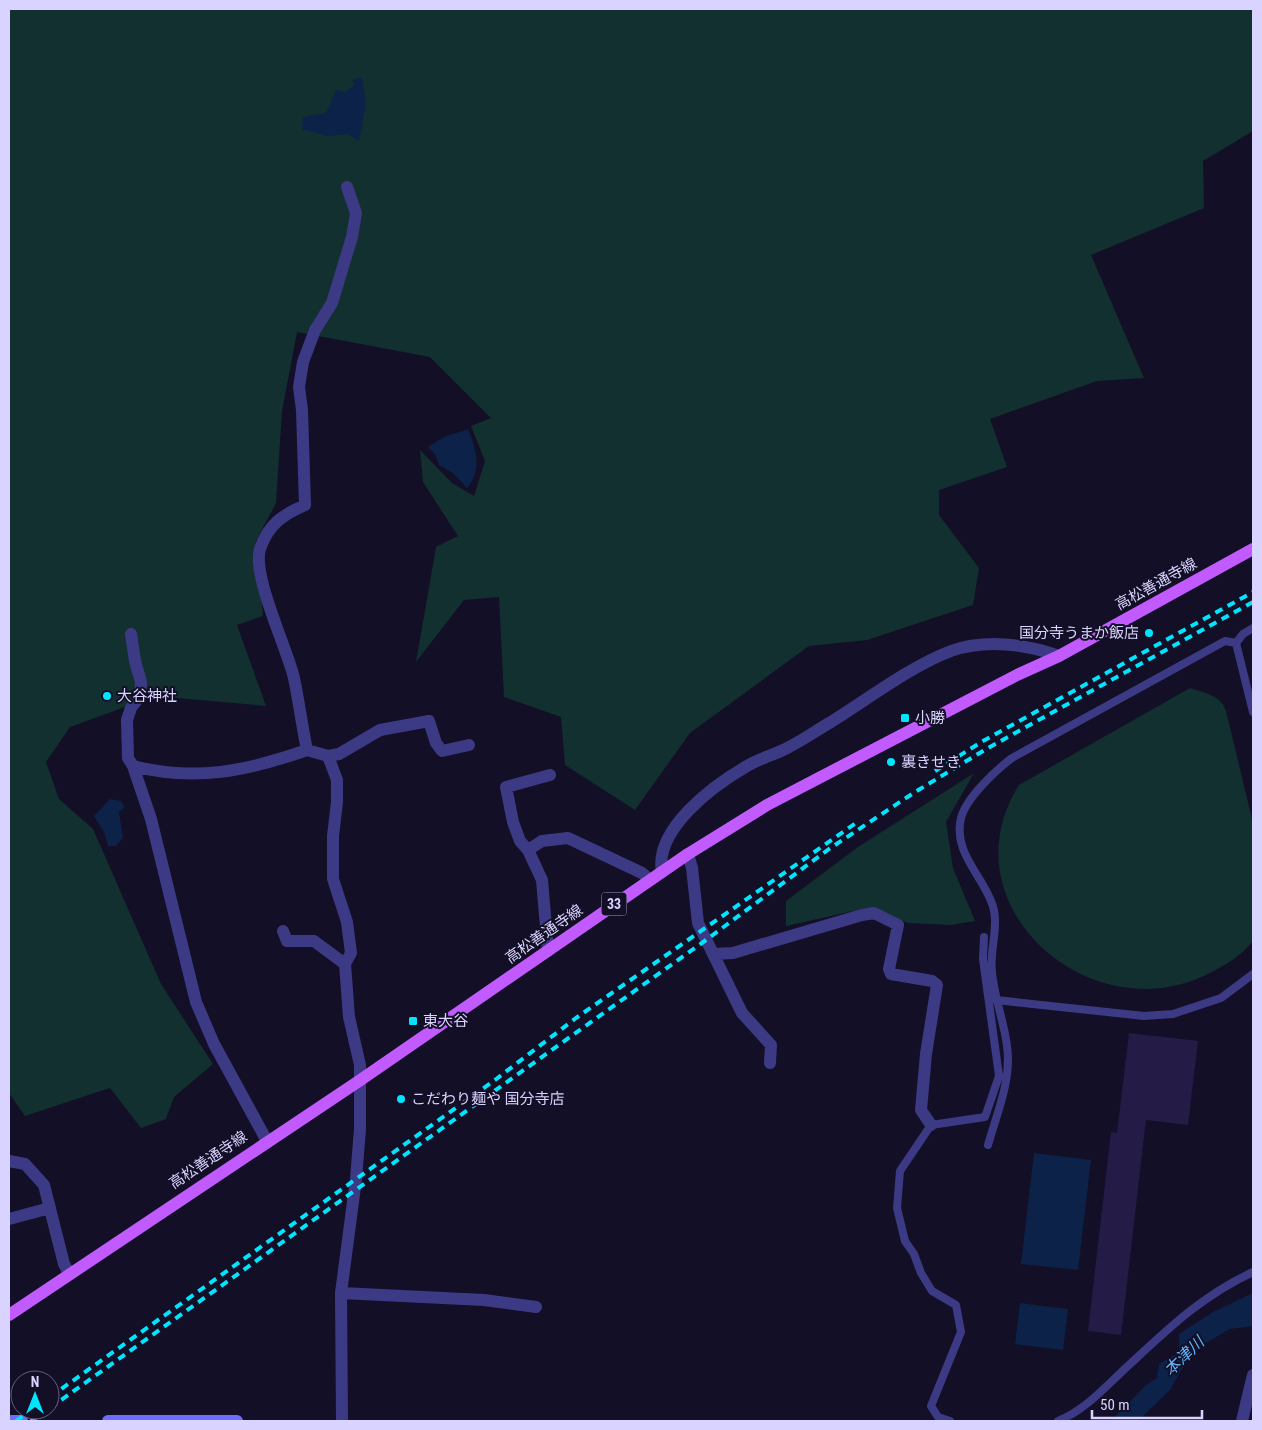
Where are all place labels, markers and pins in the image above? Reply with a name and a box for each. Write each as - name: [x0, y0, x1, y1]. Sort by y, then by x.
- place label: 国分寺うまか飯店: [1019, 624, 1139, 642]
- marker: 国分寺うまか飯店: [1143, 627, 1155, 639]
- place label: 大谷神社: [117, 687, 177, 705]
- marker: 大谷神社: [101, 690, 113, 702]
- place label: 小勝: [915, 709, 945, 727]
- marker: 小勝: [899, 712, 911, 724]
- place label: 裏きせき: [901, 753, 961, 771]
- marker: 裏きせき: [885, 756, 897, 768]
- place label: 東大谷: [423, 1012, 468, 1030]
- marker: 東大谷: [407, 1015, 419, 1027]
- place label: こだわり麺や 国分寺店: [411, 1090, 564, 1108]
- marker: こだわり麺や 国分寺店: [395, 1093, 407, 1105]

